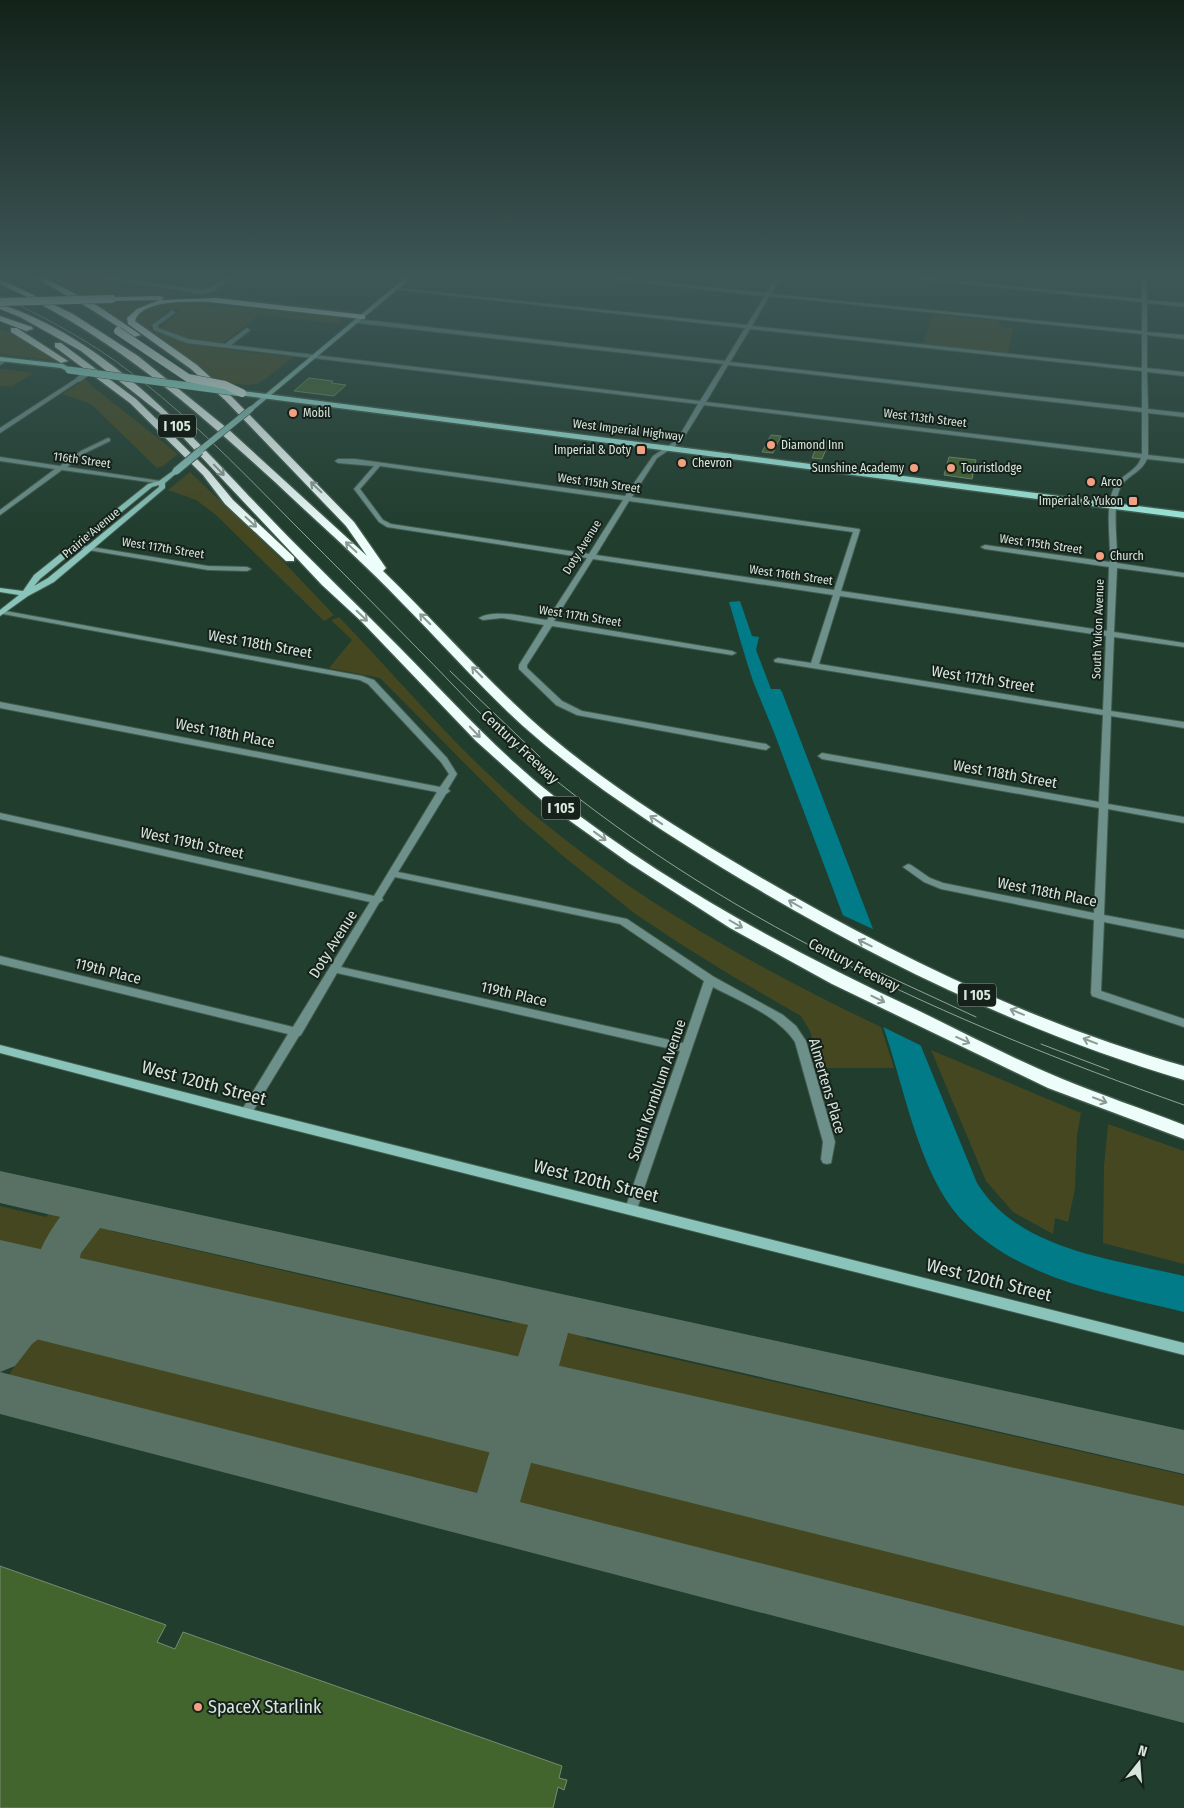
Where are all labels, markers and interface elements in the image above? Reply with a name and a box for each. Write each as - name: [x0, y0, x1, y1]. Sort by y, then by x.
- place label: Mobil: [303, 406, 330, 420]
- street label: West 113th Street: [883, 406, 968, 430]
- marker: Mobil: [287, 407, 299, 419]
- road number: I 105: [158, 414, 196, 438]
- street label: West Imperial Highway: [572, 416, 685, 444]
- place label: Diamond Inn: [781, 438, 844, 452]
- marker: Diamond Inn: [765, 439, 777, 451]
- place label: Imperial & Doty: [554, 443, 632, 457]
- marker: Imperial & Doty: [635, 444, 647, 456]
- street label: 116th Street: [52, 449, 112, 471]
- place label: Chevron: [692, 456, 732, 470]
- marker: Chevron: [676, 457, 688, 469]
- place label: Sunshine Academy: [812, 461, 905, 475]
- place label: Touristlodge: [961, 461, 1022, 475]
- marker: Sunshine Academy: [908, 462, 920, 474]
- marker: Touristlodge: [945, 462, 957, 474]
- one-way arrow: [213, 464, 225, 476]
- street label: West 115th Street: [557, 470, 642, 496]
- place label: Arco: [1101, 475, 1122, 489]
- marker: Arco: [1085, 476, 1097, 488]
- one-way arrow: [310, 481, 322, 493]
- place label: Imperial & Yukon: [1039, 494, 1123, 508]
- marker: Imperial & Yukon: [1127, 495, 1139, 507]
- street label: Prairie Avenue: [59, 505, 123, 561]
- one-way arrow: [244, 516, 257, 528]
- street label: Doty Avenue: [560, 517, 604, 577]
- street label: West 115th Street: [999, 531, 1084, 557]
- street label: West 117th Street: [121, 535, 205, 561]
- one-way arrow: [345, 542, 358, 554]
- place label: Church: [1110, 549, 1144, 563]
- marker: Church: [1094, 550, 1106, 562]
- street label: West 116th Street: [748, 562, 834, 588]
- street label: South Yukon Avenue: [1089, 579, 1107, 679]
- street label: West 117th Street: [538, 603, 622, 629]
- one-way arrow: [355, 610, 368, 622]
- one-way arrow: [419, 613, 431, 625]
- street label: West 118th Street: [206, 626, 314, 662]
- street label: West 117th Street: [930, 662, 1036, 696]
- one-way arrow: [471, 666, 483, 678]
- street label: Century Freeway: [477, 706, 563, 788]
- street label: West 118th Place: [174, 715, 276, 751]
- one-way arrow: [469, 726, 481, 739]
- street label: West 118th Street: [951, 756, 1059, 792]
- road number: I 105: [542, 796, 580, 820]
- one-way arrow: [649, 815, 663, 825]
- street label: West 119th Street: [139, 823, 245, 863]
- one-way arrow: [593, 831, 607, 841]
- street label: West 118th Place: [996, 874, 1098, 910]
- one-way arrow: [787, 899, 802, 909]
- street label: Doty Avenue: [305, 907, 361, 981]
- one-way arrow: [729, 920, 743, 930]
- street label: Century Freeway: [805, 934, 903, 996]
- one-way arrow: [858, 937, 873, 947]
- street label: 119th Place: [73, 954, 143, 988]
- street label: 119th Place: [479, 978, 549, 1010]
- road number: I 105: [958, 984, 996, 1006]
- one-way arrow: [870, 995, 885, 1005]
- one-way arrow: [1009, 1006, 1024, 1015]
- street label: South Kornblum Avenue: [624, 1017, 690, 1163]
- street label: Almertens Place: [805, 1036, 849, 1136]
- one-way arrow: [955, 1036, 970, 1045]
- one-way arrow: [1083, 1036, 1098, 1045]
- street label: West 120th Street: [139, 1056, 269, 1110]
- one-way arrow: [1091, 1096, 1107, 1105]
- street label: West 120th Street: [531, 1155, 661, 1207]
- street label: West 120th Street: [924, 1254, 1054, 1306]
- place label: SpaceX Starlink: [208, 1696, 322, 1718]
- marker: SpaceX Starlink: [192, 1701, 204, 1713]
- north arrow: [1114, 1738, 1164, 1788]
- text: N: [1136, 1742, 1149, 1760]

